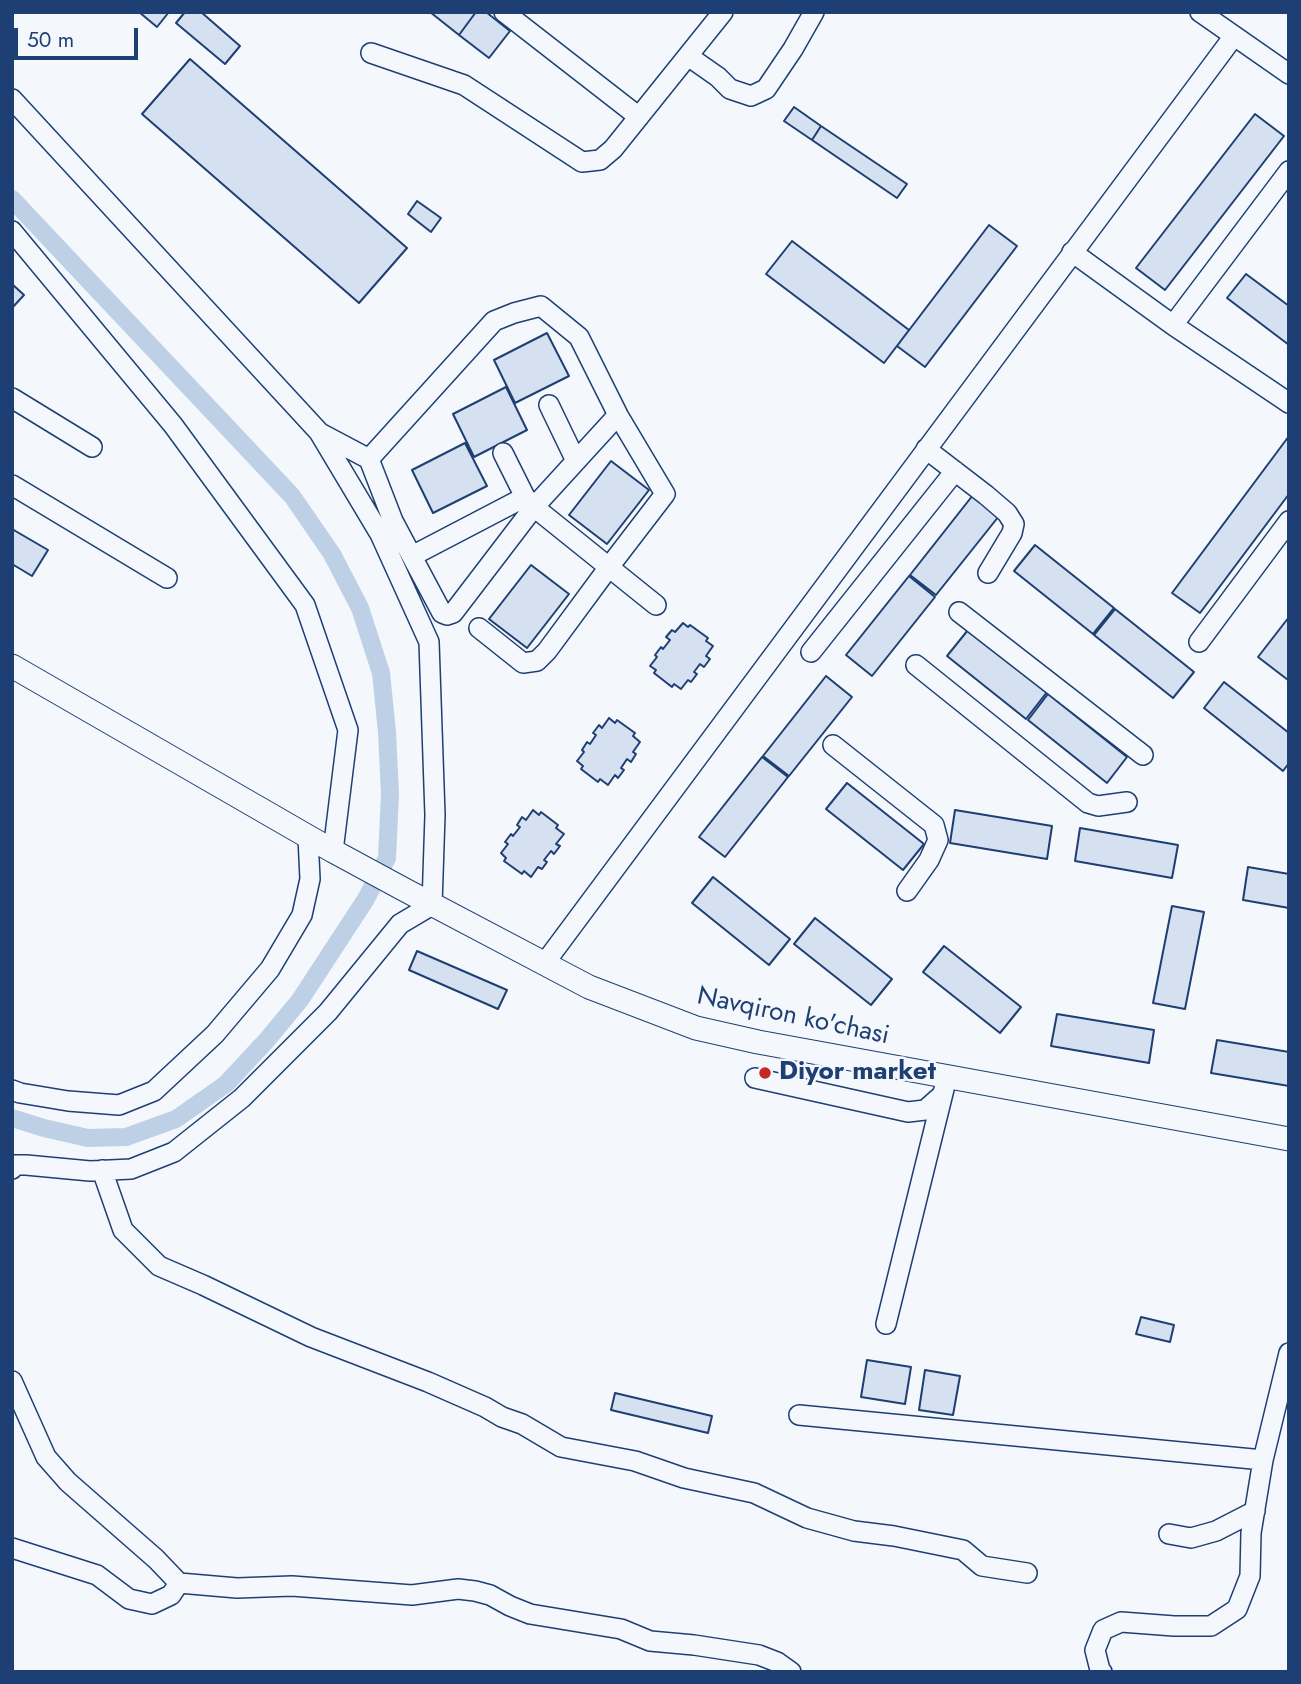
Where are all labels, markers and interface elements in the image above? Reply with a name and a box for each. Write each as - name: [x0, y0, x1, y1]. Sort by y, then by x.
- scale bar: [18, 14, 142, 58]
- text: 50 m: [27, 25, 74, 55]
- street label: Navqiron ko'chasi: [694, 981, 892, 1053]
- place label: Diyor market: [779, 1057, 936, 1089]
- marker: Diyor market: [757, 1065, 773, 1081]

